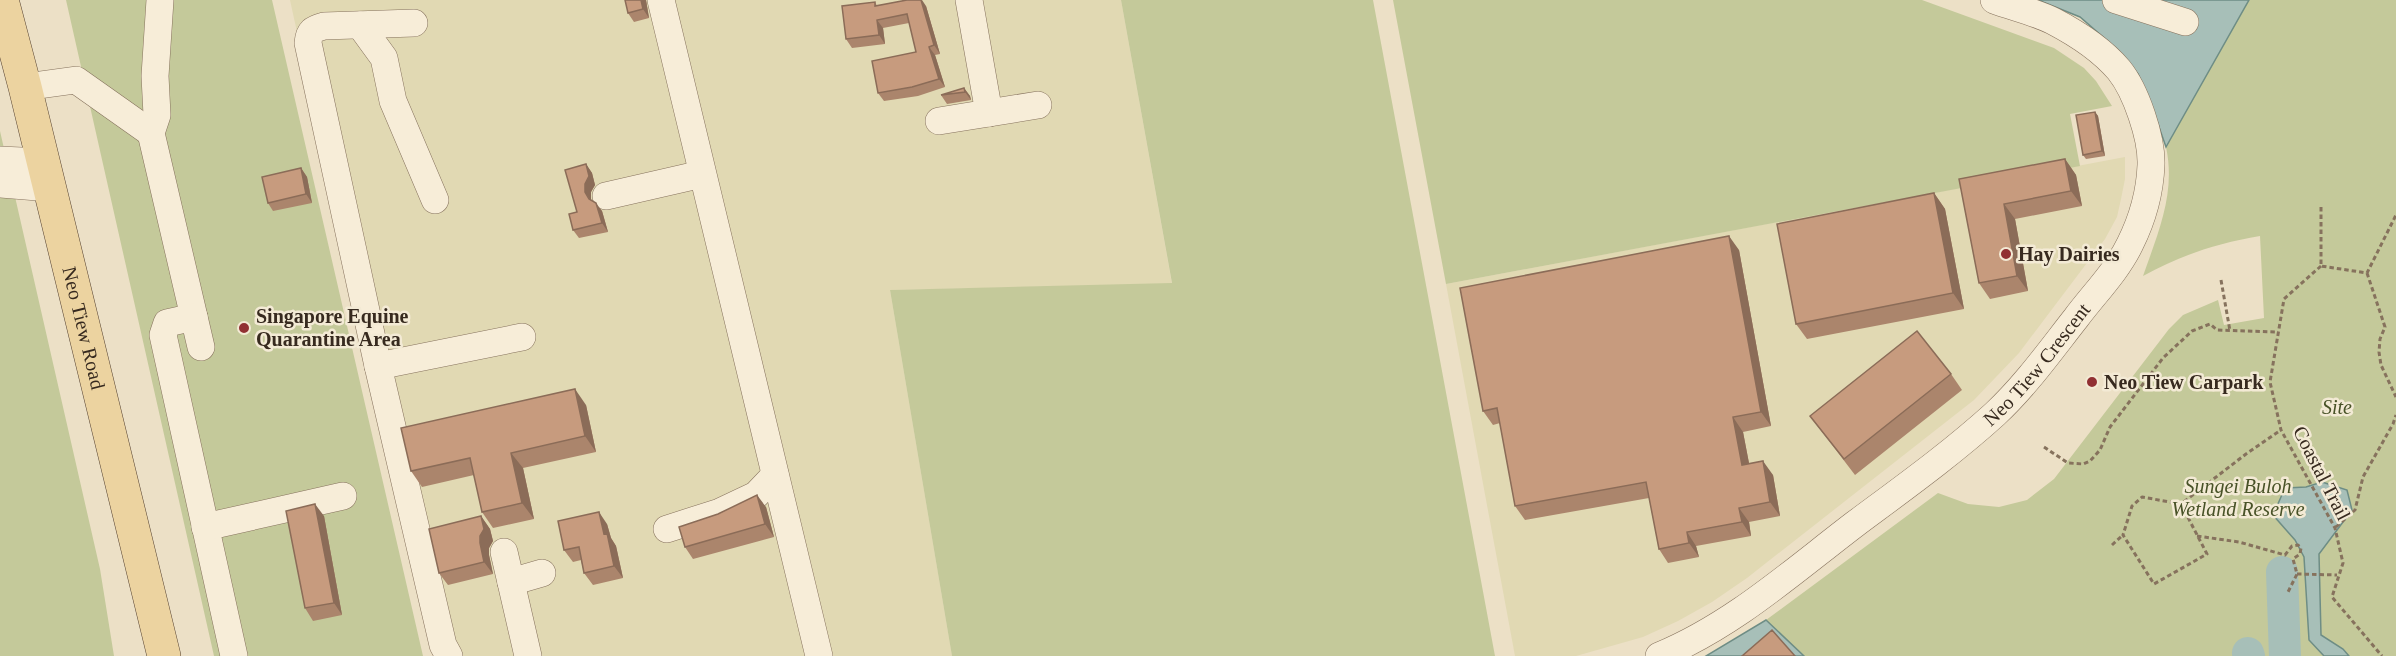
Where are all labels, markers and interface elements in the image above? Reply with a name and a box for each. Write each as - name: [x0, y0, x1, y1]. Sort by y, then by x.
- place label: Hay Dairies: [2018, 243, 2120, 266]
- marker: Hay Dairies: [1999, 247, 2013, 261]
- street label: Neo Tiew Road: [58, 264, 109, 392]
- street label: Neo Tiew Crescent: [1979, 298, 2095, 430]
- place label: Singapore Equine Quarantine Area: [256, 305, 409, 350]
- marker: Singapore Equine Quarantine Area: [237, 321, 251, 335]
- place label: Neo Tiew Carpark: [2104, 371, 2264, 394]
- marker: Neo Tiew Carpark: [2085, 375, 2099, 389]
- park label: Site: [2322, 396, 2352, 418]
- street label: Coastal Trail: [2289, 422, 2355, 524]
- park label: Sungei Buloh Wetland Reserve: [2171, 475, 2305, 520]

